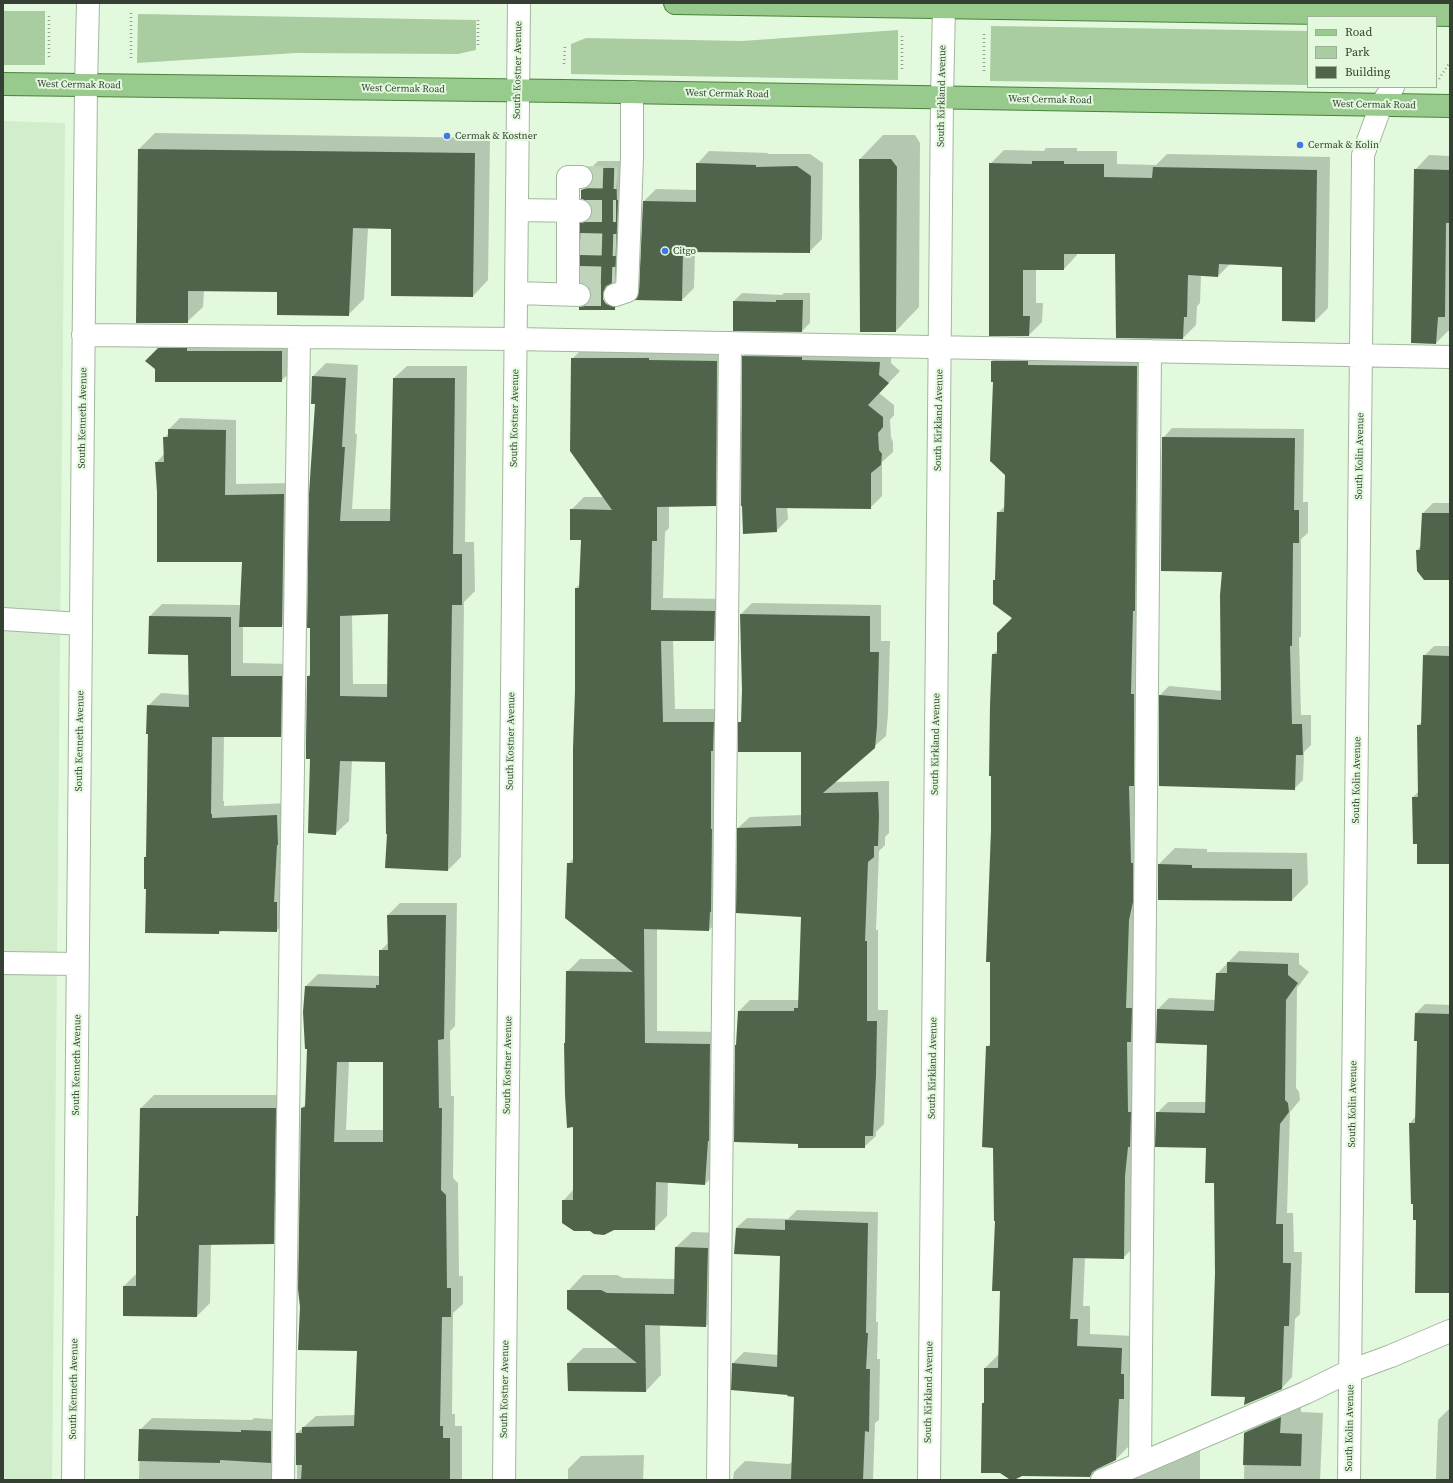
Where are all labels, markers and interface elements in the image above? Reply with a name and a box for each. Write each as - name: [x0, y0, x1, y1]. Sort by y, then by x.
- legend: [1307, 16, 1437, 88]
- street label: South Kostner Avenue: [511, 21, 525, 119]
- text: Road: [1345, 24, 1372, 40]
- text: Park: [1345, 44, 1370, 60]
- street label: South Kirkland Avenue: [935, 45, 949, 147]
- text: Building: [1345, 64, 1390, 80]
- street label: West Cermak Road: [37, 78, 121, 92]
- street label: West Cermak Road: [361, 82, 445, 96]
- street label: West Cermak Road: [685, 87, 769, 101]
- street label: West Cermak Road: [1008, 93, 1092, 107]
- street label: West Cermak Road: [1332, 98, 1416, 112]
- place label: Cermak & Kostner: [455, 130, 537, 142]
- marker: Cermak & Kostner: [442, 131, 452, 141]
- place label: Cermak & Kolin: [1308, 139, 1379, 151]
- marker: Cermak & Kolin: [1295, 140, 1305, 150]
- place label: Citgo: [673, 245, 696, 257]
- marker: Citgo: [660, 246, 670, 256]
- street label: South Kenneth Avenue: [76, 367, 90, 469]
- street label: South Kostner Avenue: [508, 369, 522, 467]
- street label: South Kirkland Avenue: [932, 369, 946, 471]
- street label: South Kolin Avenue: [1353, 412, 1367, 500]
- street label: South Kenneth Avenue: [73, 690, 87, 792]
- street label: South Kostner Avenue: [504, 692, 518, 790]
- street label: South Kirkland Avenue: [929, 693, 943, 795]
- street label: South Kolin Avenue: [1350, 736, 1364, 824]
- street label: South Kenneth Avenue: [70, 1014, 84, 1116]
- street label: South Kostner Avenue: [501, 1016, 515, 1114]
- street label: South Kirkland Avenue: [926, 1017, 940, 1119]
- street label: South Kolin Avenue: [1346, 1060, 1360, 1148]
- street label: South Kenneth Avenue: [67, 1338, 81, 1440]
- street label: South Kostner Avenue: [498, 1340, 512, 1438]
- street label: South Kirkland Avenue: [922, 1341, 936, 1443]
- street label: South Kolin Avenue: [1343, 1384, 1357, 1472]

